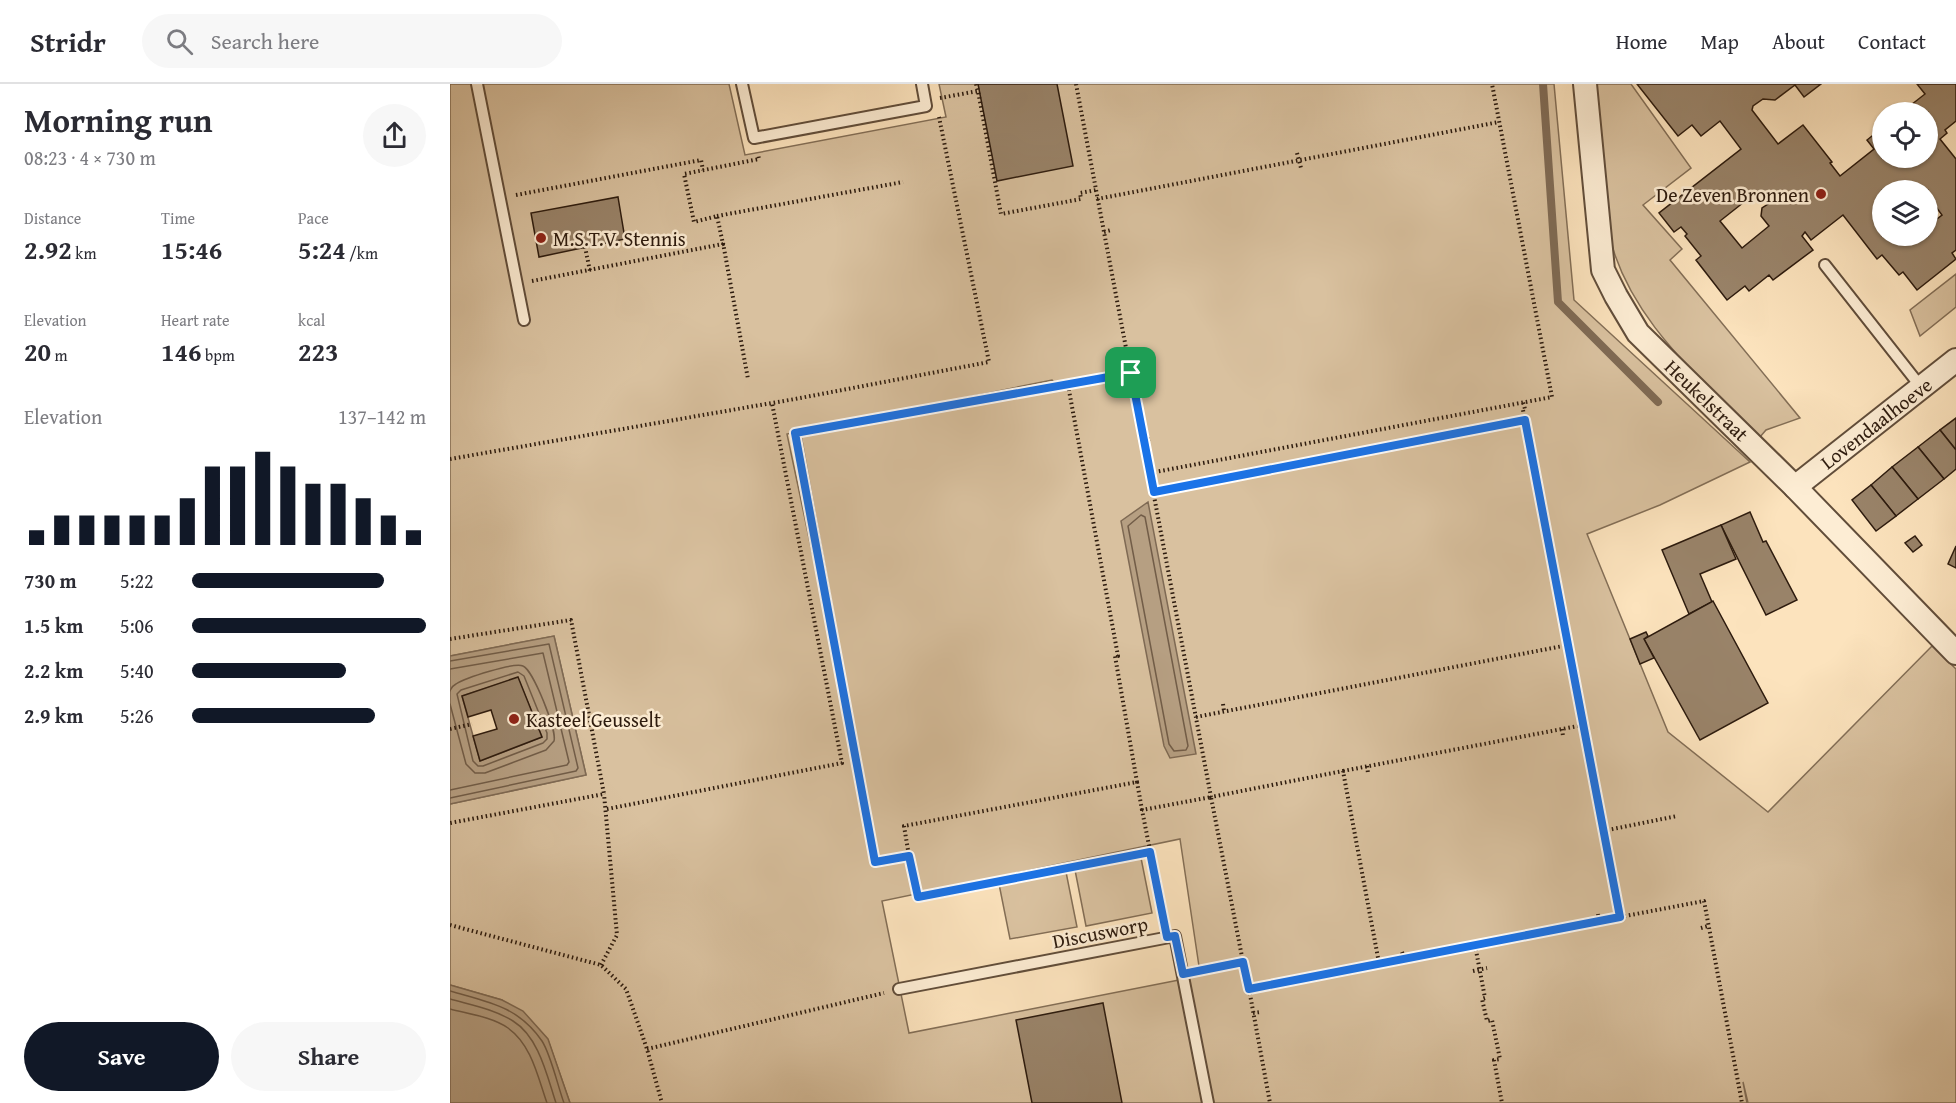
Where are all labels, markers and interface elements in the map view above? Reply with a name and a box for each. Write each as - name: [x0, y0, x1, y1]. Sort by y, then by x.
- search box: [142, 14, 562, 68]
- text: Stridr: [30, 21, 106, 62]
- icon: search: [163, 25, 196, 58]
- text: Search here: [211, 25, 319, 57]
- text: Home: [1616, 26, 1667, 57]
- text: Map: [1700, 26, 1739, 57]
- text: About: [1772, 26, 1825, 57]
- text: Contact: [1858, 26, 1926, 57]
- text: Morning run: [24, 96, 213, 144]
- map controls: [1872, 102, 1938, 246]
- button: locate: [1872, 102, 1938, 168]
- button: share: [363, 104, 426, 167]
- text: 08:23 · 4 × 730 m: [24, 143, 156, 172]
- place label: De Zeven Bronnen: [1656, 180, 1809, 209]
- button: layers: [1872, 180, 1938, 246]
- marker: De Zeven Bronnen: [1814, 187, 1828, 201]
- text: Distance: [24, 206, 81, 230]
- text: Time: [161, 206, 195, 230]
- text: Pace: [298, 206, 329, 230]
- place label: M.S.T.V. Stennis: [553, 224, 686, 253]
- text: 2.92: [24, 230, 72, 269]
- text: 15:46: [161, 230, 222, 269]
- text: 5:24: [298, 230, 346, 269]
- marker: M.S.T.V. Stennis: [534, 231, 548, 245]
- text: km: [72, 241, 96, 265]
- text: /km: [346, 241, 378, 265]
- text: Elevation: [24, 308, 87, 332]
- text: Heart rate: [161, 308, 230, 332]
- text: kcal: [298, 308, 325, 332]
- text: 20: [24, 332, 51, 371]
- text: 146: [161, 332, 201, 371]
- text: 223: [298, 332, 338, 371]
- text: m: [51, 343, 68, 367]
- text: bpm: [201, 343, 235, 367]
- pin: [1105, 347, 1156, 398]
- street label: Heukelstraat: [1658, 352, 1756, 448]
- icon: arrive: [1114, 356, 1147, 389]
- street label: Lovendaalhoeve: [1814, 370, 1938, 476]
- text: Elevation: [24, 402, 102, 431]
- text: 137–142 m: [338, 402, 426, 431]
- text: 730 m: [24, 566, 77, 595]
- text: 5:22: [120, 566, 154, 595]
- text: 1.5 km: [24, 611, 83, 640]
- text: 5:06: [120, 611, 154, 640]
- text: 2.2 km: [24, 656, 83, 685]
- text: 5:40: [120, 656, 154, 685]
- text: 2.9 km: [24, 701, 83, 730]
- text: 5:26: [120, 701, 154, 730]
- place label: Kasteel Geusselt: [526, 705, 661, 734]
- marker: Kasteel Geusselt: [507, 712, 521, 726]
- street label: Discusworp: [1050, 909, 1150, 955]
- button: Save: [24, 1022, 219, 1091]
- button: Share: [231, 1022, 426, 1091]

